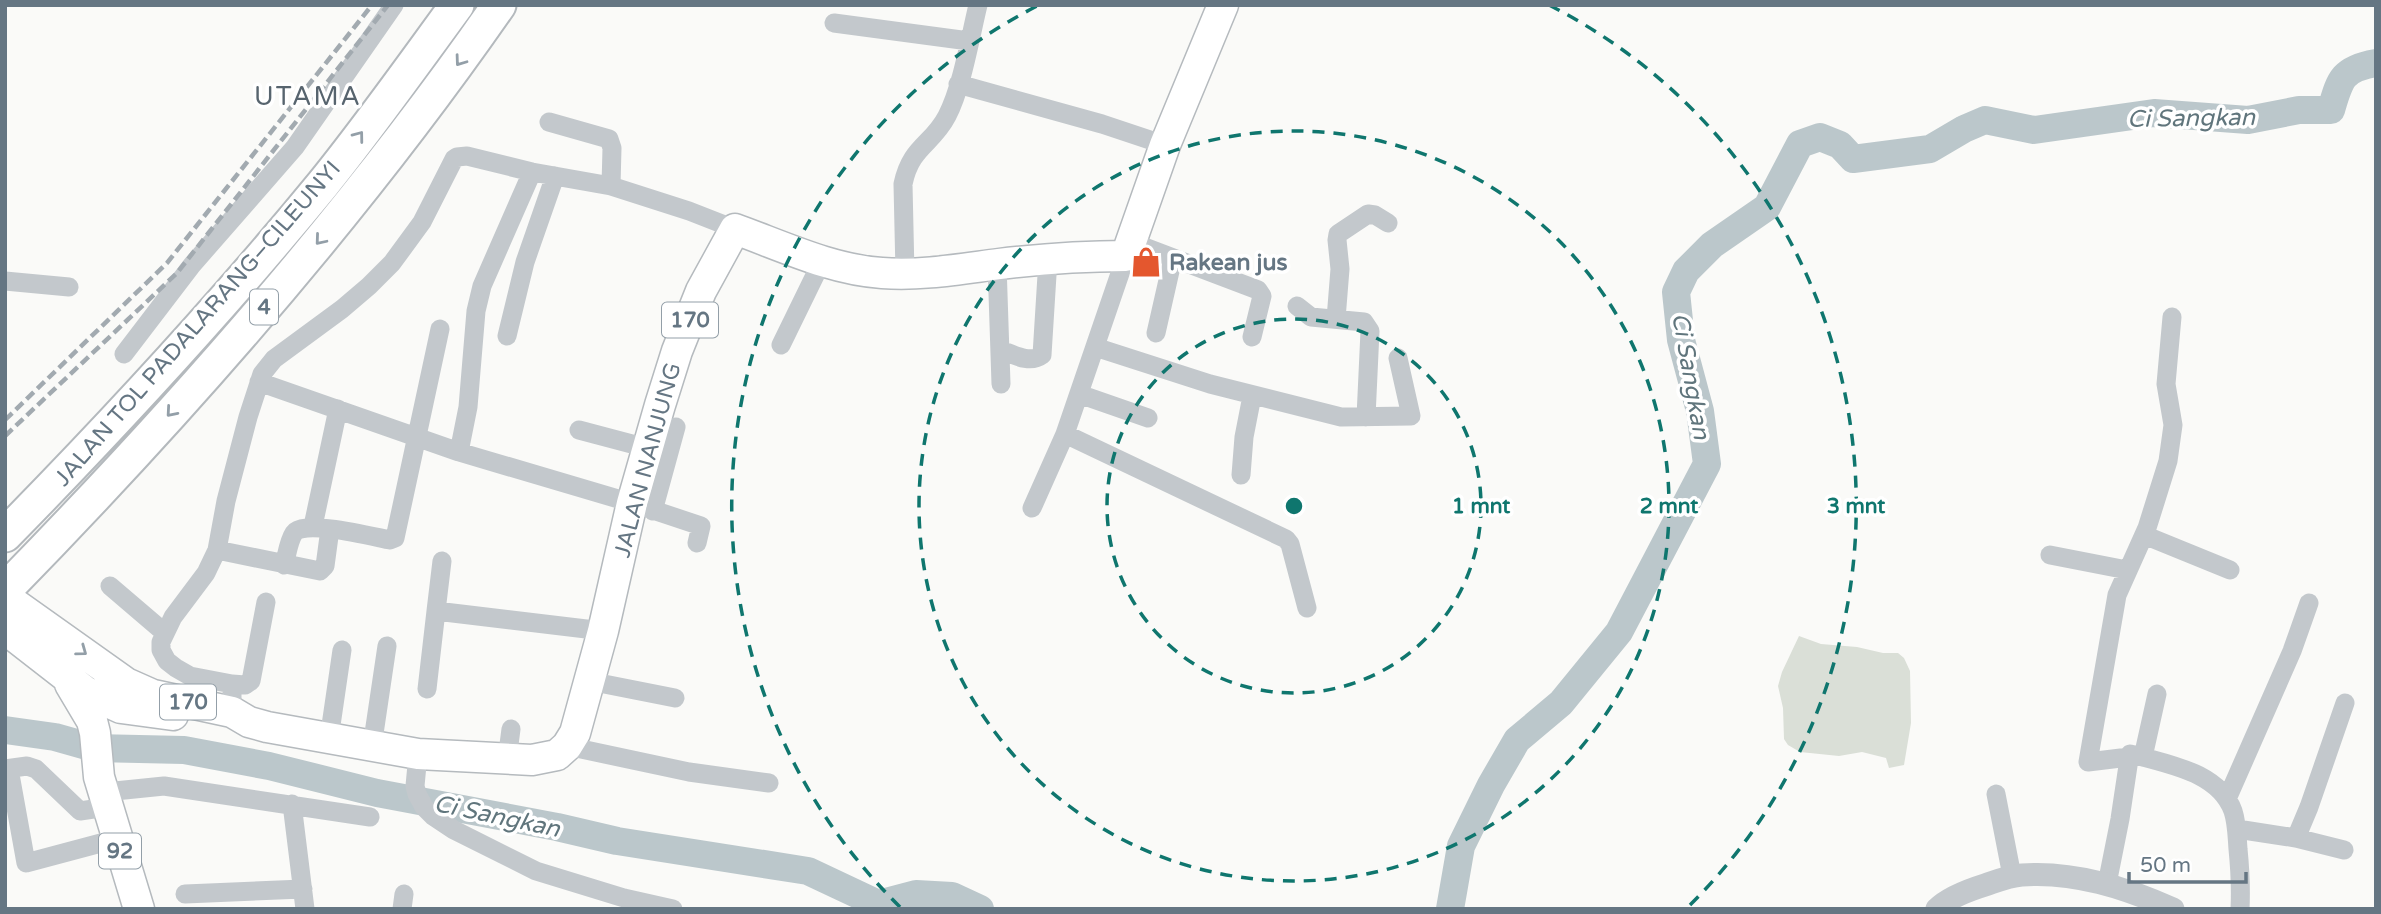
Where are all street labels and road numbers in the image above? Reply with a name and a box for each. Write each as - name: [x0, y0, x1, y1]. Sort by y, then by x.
- street label: JALAN TOL PADALARANG–CILEUNYI: [49, 155, 347, 492]
- road number: 4: [250, 290, 278, 324]
- road number: 170: [662, 302, 718, 338]
- street label: JALAN NANJUNG: [609, 360, 687, 561]
- road number: 170: [160, 684, 216, 720]
- road number: 92: [99, 834, 141, 868]

